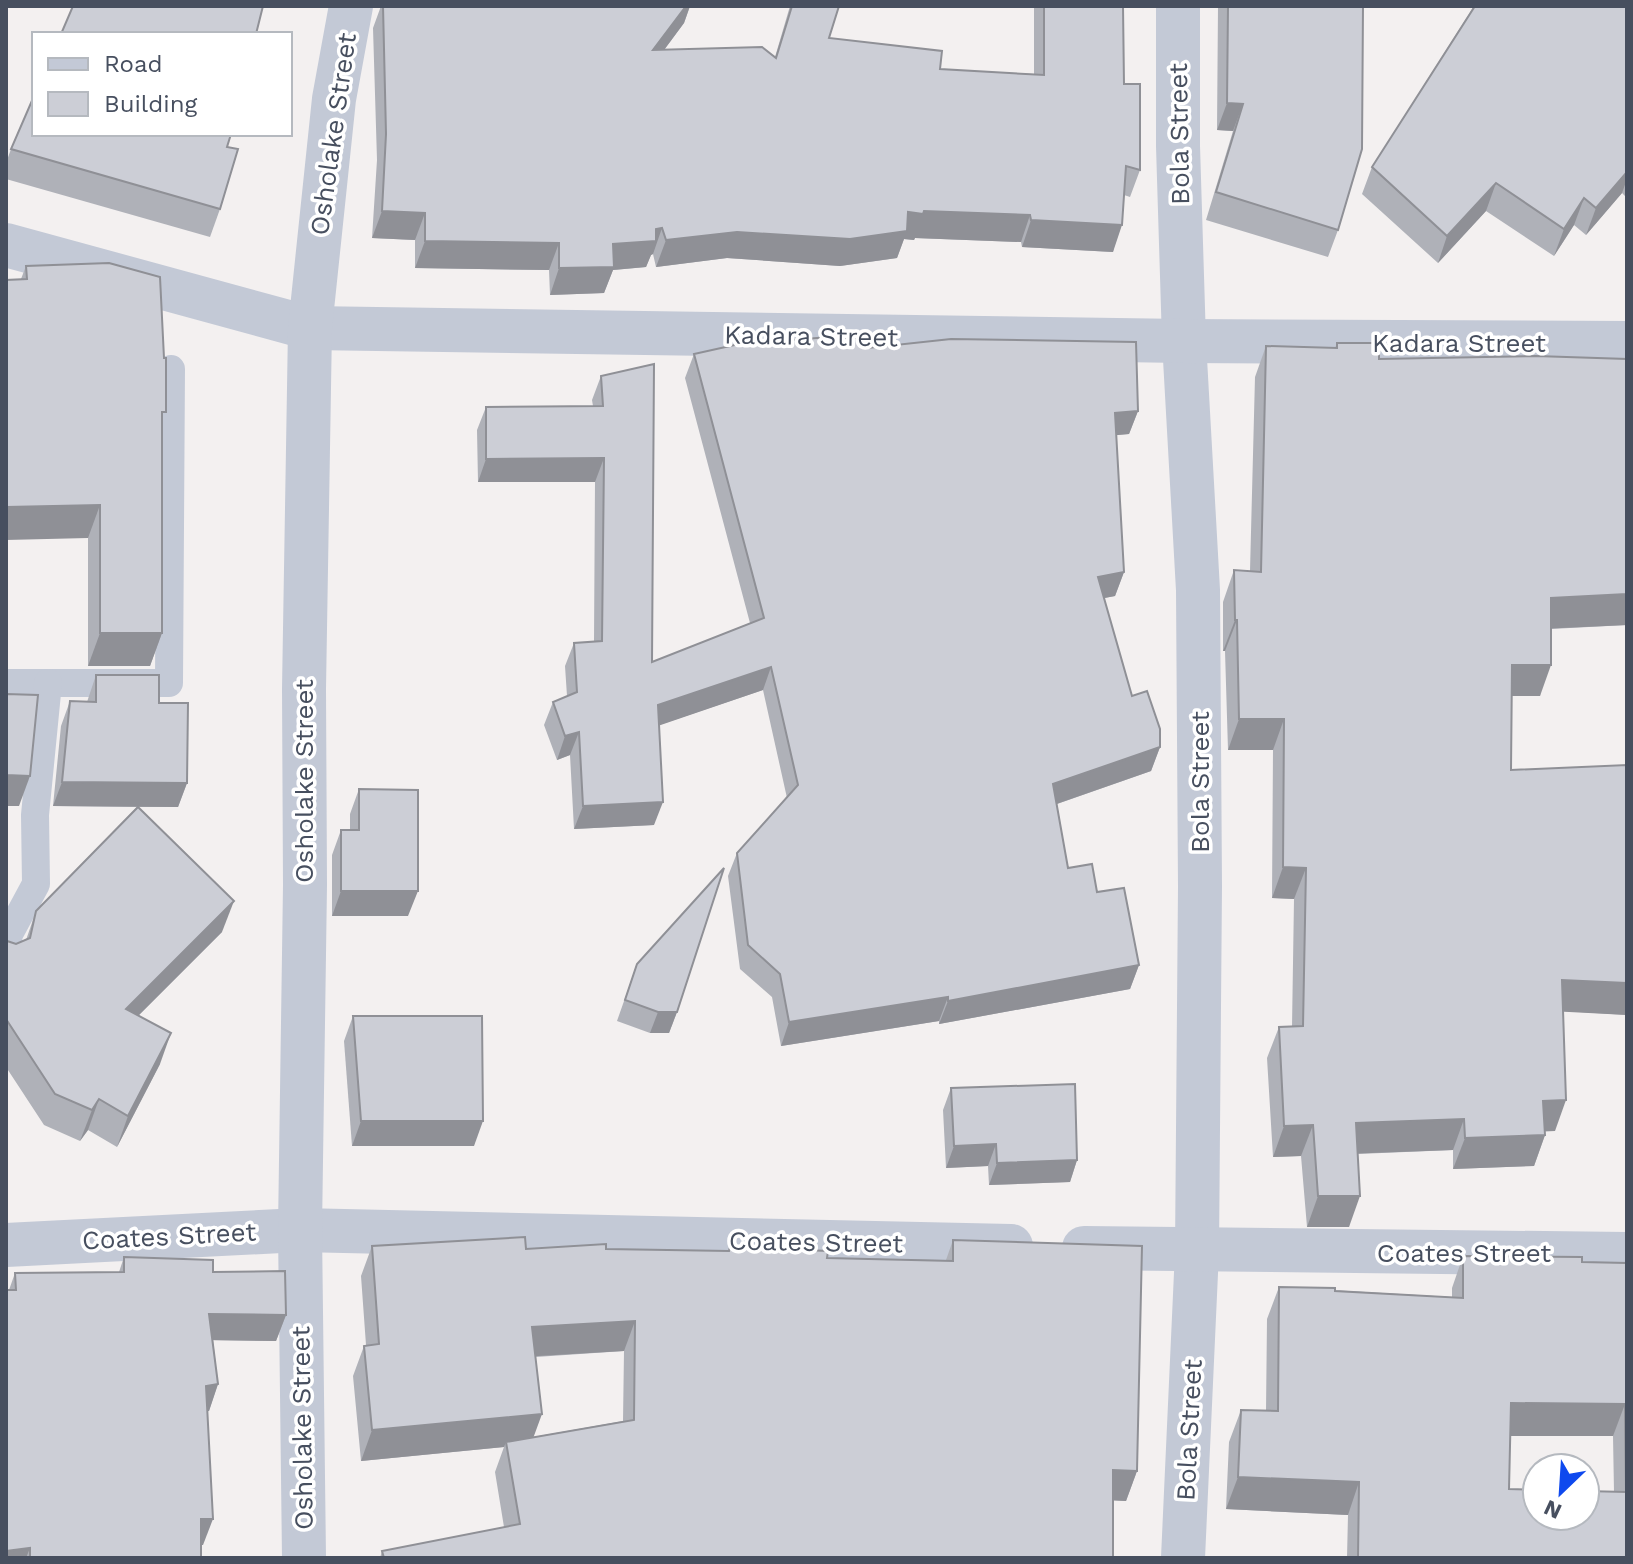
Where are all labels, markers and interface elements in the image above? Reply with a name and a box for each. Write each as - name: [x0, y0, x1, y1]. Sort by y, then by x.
- street label: Osholake Street: [304, 31, 362, 237]
- legend: [32, 32, 292, 136]
- text: Road: [104, 50, 163, 78]
- street label: Bola Street: [1163, 63, 1195, 205]
- text: Building: [104, 90, 197, 118]
- street label: Kadara Street: [724, 319, 898, 353]
- street label: Kadara Street: [1372, 328, 1546, 358]
- street label: Osholake Street: [289, 679, 319, 883]
- street label: Bola Street: [1185, 711, 1215, 853]
- street label: Coates Street: [81, 1216, 257, 1256]
- street label: Coates Street: [729, 1225, 904, 1259]
- street label: Coates Street: [1377, 1238, 1551, 1268]
- street label: Osholake Street: [285, 1326, 319, 1530]
- street label: Bola Street: [1170, 1358, 1208, 1502]
- north arrow: [1521, 1452, 1601, 1532]
- text: N: [1540, 1495, 1565, 1524]

